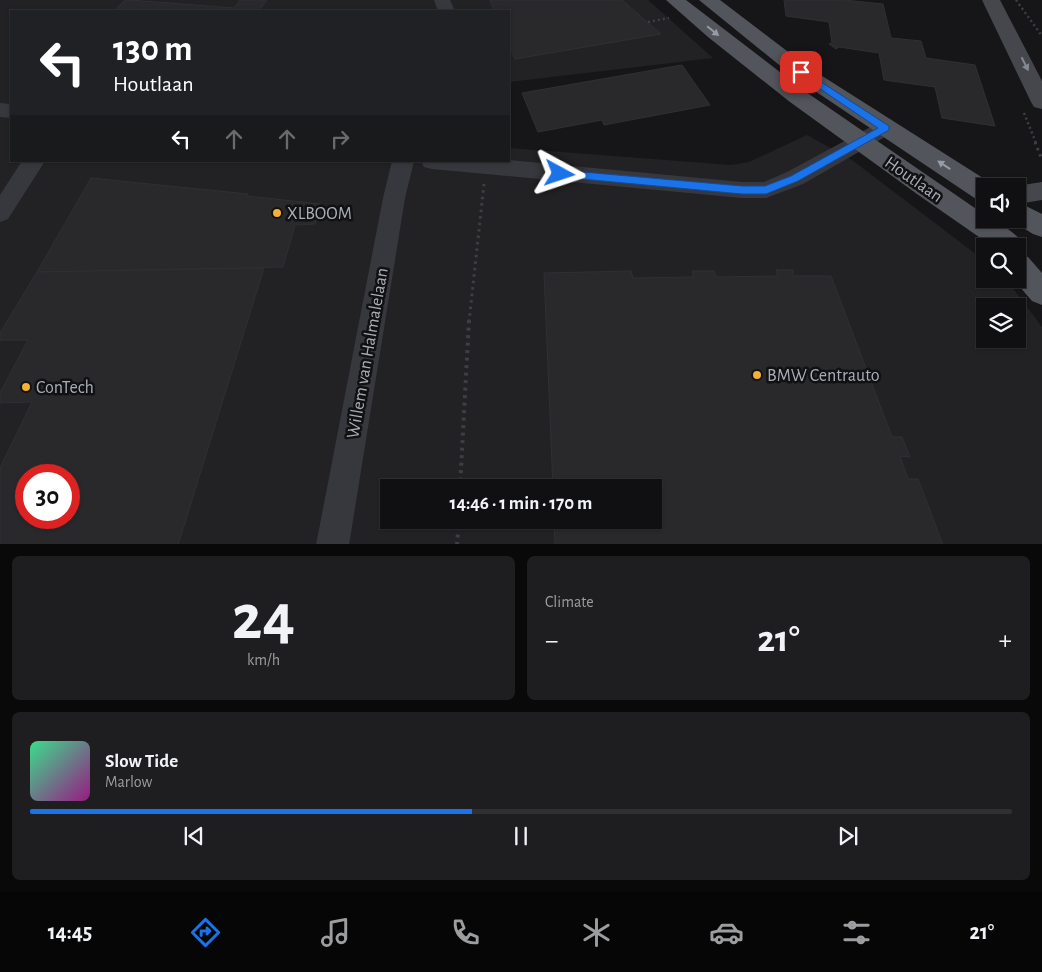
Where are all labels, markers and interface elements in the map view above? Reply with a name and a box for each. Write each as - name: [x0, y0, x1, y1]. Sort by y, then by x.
- one-way arrow: [706, 26, 719, 37]
- icon: left: [30, 30, 95, 95]
- text: 130 m: [113, 32, 192, 67]
- pin: [780, 51, 822, 93]
- one-way arrow: [1021, 57, 1029, 71]
- icon: arrive: [787, 58, 815, 86]
- text: Houtlaan: [113, 73, 194, 95]
- icon: left: [167, 125, 195, 153]
- icon: ahead: [220, 125, 248, 153]
- icon: ahead: [273, 125, 301, 153]
- icon: right: [326, 125, 354, 153]
- position arrow: [533, 147, 585, 199]
- street label: Houtlaan: [881, 154, 946, 206]
- one-way arrow: [937, 161, 951, 170]
- map controls: [976, 178, 1026, 348]
- button: sound: [976, 178, 1026, 228]
- place label: XLBOOM: [287, 205, 352, 223]
- marker: XLBOOM: [271, 207, 283, 219]
- button: search: [976, 238, 1026, 288]
- street label: Willem van Halmalelaan: [344, 266, 392, 440]
- button: layers: [976, 298, 1026, 348]
- place label: BMW Centrauto: [767, 367, 880, 385]
- marker: BMW Centrauto: [751, 369, 763, 381]
- place label: ConTech: [36, 379, 94, 397]
- marker: ConTech: [20, 381, 32, 393]
- speed limit sign: 30: [15, 464, 80, 529]
- text: 14:46 · 1 min · 170 m: [450, 494, 592, 513]
- text: 24: [232, 586, 295, 651]
- text: Climate: [545, 594, 594, 610]
- text: 21°: [757, 621, 800, 659]
- text: −: [545, 627, 558, 655]
- text: +: [999, 627, 1012, 655]
- text: km/h: [247, 652, 280, 668]
- text: Slow Tide: [105, 752, 178, 771]
- text: Marlow: [105, 774, 152, 790]
- icon: previous: [180, 822, 208, 850]
- icon: pause: [507, 822, 535, 850]
- icon: next: [834, 822, 862, 850]
- icon: directions: [188, 915, 223, 950]
- icon: music: [318, 915, 353, 950]
- icon: phone: [448, 915, 483, 950]
- icon: climate: [579, 915, 614, 950]
- icon: car: [709, 915, 744, 950]
- icon: filters: [839, 915, 874, 950]
- text: 14:45: [48, 921, 92, 943]
- text: 21°: [970, 921, 994, 943]

